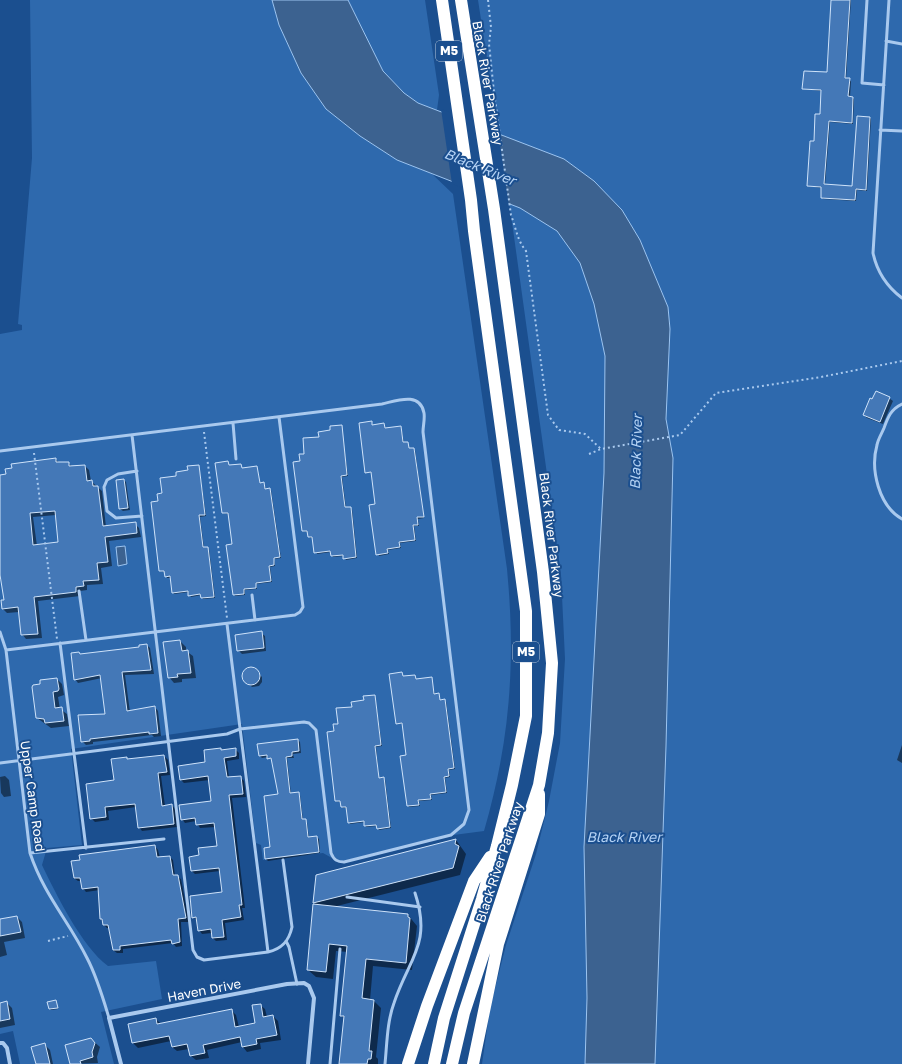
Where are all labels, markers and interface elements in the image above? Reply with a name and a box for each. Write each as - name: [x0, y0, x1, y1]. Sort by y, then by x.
- street label: Black River Parkway: [469, 20, 507, 147]
- road number: M5: [436, 41, 462, 61]
- water label: Black River: [442, 145, 521, 189]
- water label: Black River: [626, 412, 645, 490]
- street label: Black River Parkway: [536, 471, 568, 599]
- road number: M5: [513, 642, 539, 662]
- street label: Upper Camp Road: [17, 739, 49, 853]
- street label: Black River Parkway: [472, 799, 526, 924]
- water label: Black River: [586, 828, 664, 845]
- street label: Haven Drive: [166, 975, 242, 1005]

